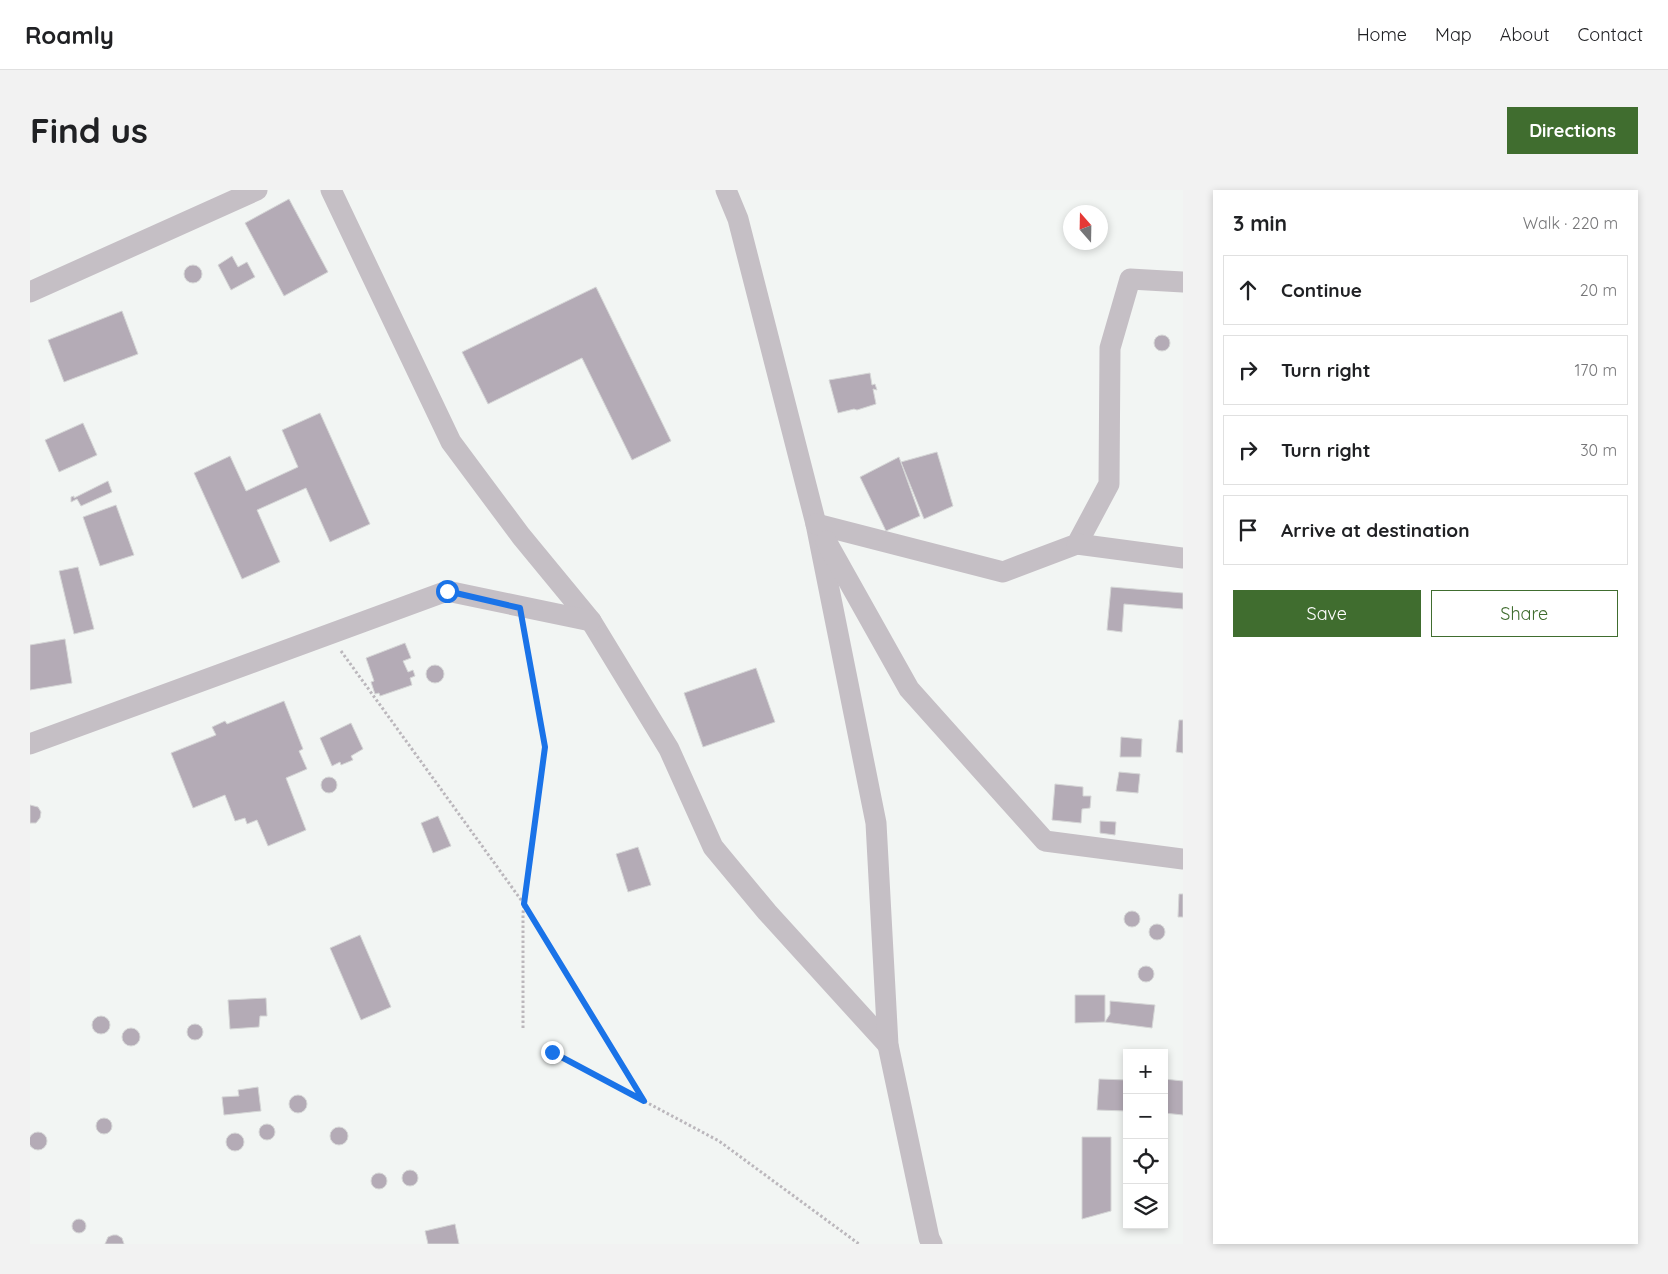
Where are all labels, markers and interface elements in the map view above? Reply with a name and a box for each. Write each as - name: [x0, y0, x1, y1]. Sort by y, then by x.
- text: Roamly: [25, 20, 114, 50]
- text: Home: [1357, 23, 1407, 46]
- text: Map: [1435, 23, 1472, 46]
- text: About: [1500, 23, 1550, 46]
- text: Contact: [1578, 23, 1643, 46]
- button: Directions: [1507, 107, 1638, 154]
- text: Find us: [30, 108, 148, 152]
- north arrow: [1063, 205, 1108, 250]
- text: 3 min: [1233, 210, 1287, 236]
- text: Walk · 220 m: [1523, 213, 1618, 233]
- icon: ahead: [1234, 276, 1262, 304]
- text: Continue: [1281, 278, 1362, 302]
- text: 20 m: [1580, 280, 1617, 300]
- icon: right: [1234, 356, 1262, 384]
- text: Turn right: [1281, 358, 1370, 382]
- text: 170 m: [1574, 360, 1617, 380]
- icon: right: [1234, 436, 1262, 464]
- text: Turn right: [1281, 438, 1370, 462]
- text: 30 m: [1580, 440, 1617, 460]
- icon: arrive: [1234, 516, 1262, 544]
- text: Arrive at destination: [1281, 518, 1470, 542]
- route start: [436, 580, 459, 603]
- button: Save: [1233, 590, 1421, 637]
- button: Share: [1431, 590, 1618, 637]
- route end: [541, 1041, 564, 1064]
- map controls: [1123, 1049, 1168, 1229]
- button: +: [1123, 1049, 1168, 1094]
- button: −: [1123, 1094, 1168, 1139]
- button: locate: [1123, 1139, 1168, 1184]
- button: layers: [1123, 1184, 1168, 1229]

